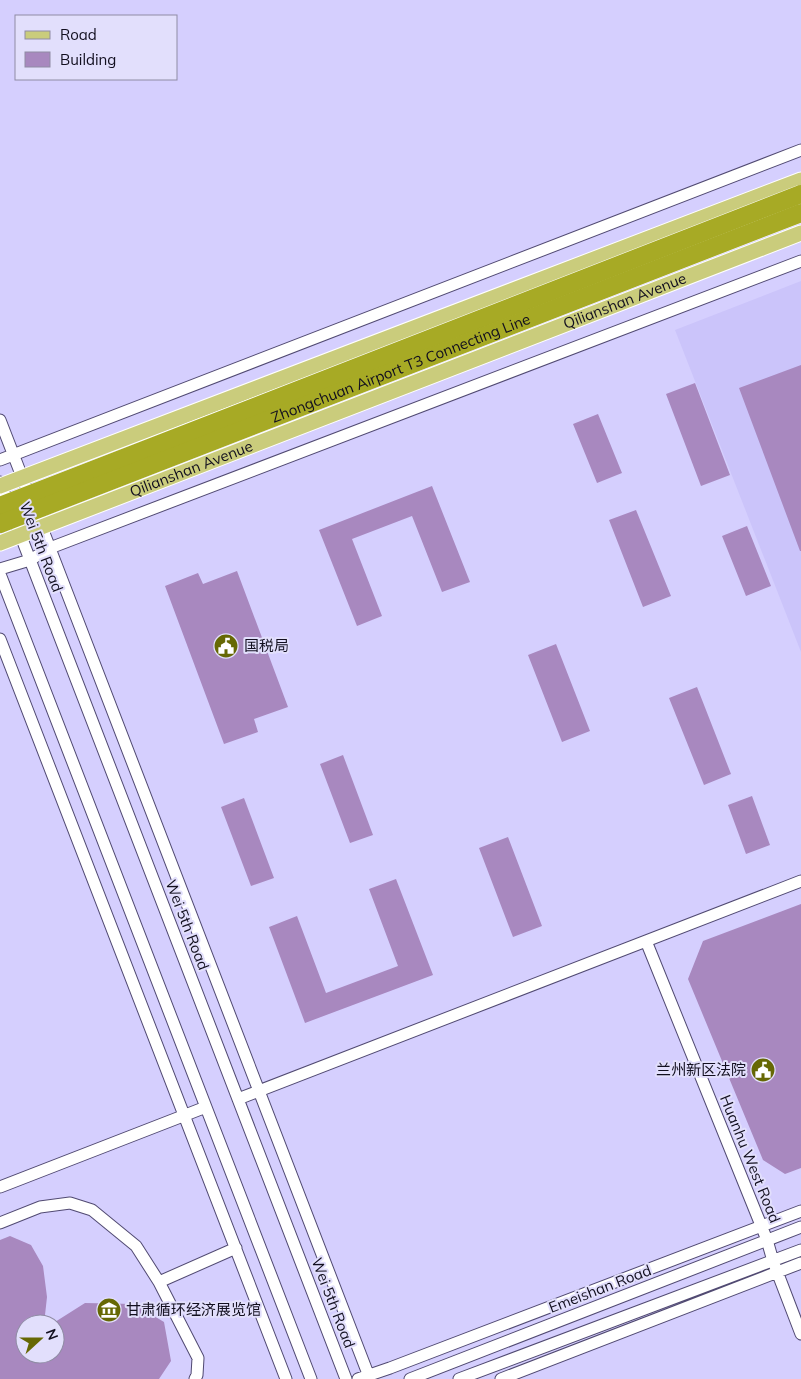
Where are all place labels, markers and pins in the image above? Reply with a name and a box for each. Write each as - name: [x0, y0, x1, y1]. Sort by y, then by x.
- public building icon: 国税局: [213, 633, 239, 659]
- place label: 国税局: [244, 636, 289, 655]
- public building icon: 兰州新区法院: [750, 1057, 776, 1083]
- place label: 兰州新区法院: [656, 1060, 746, 1079]
- museum icon: 甘肃循环经济展览馆: [96, 1297, 122, 1323]
- place label: 甘肃循环经济展览馆: [126, 1300, 261, 1319]

